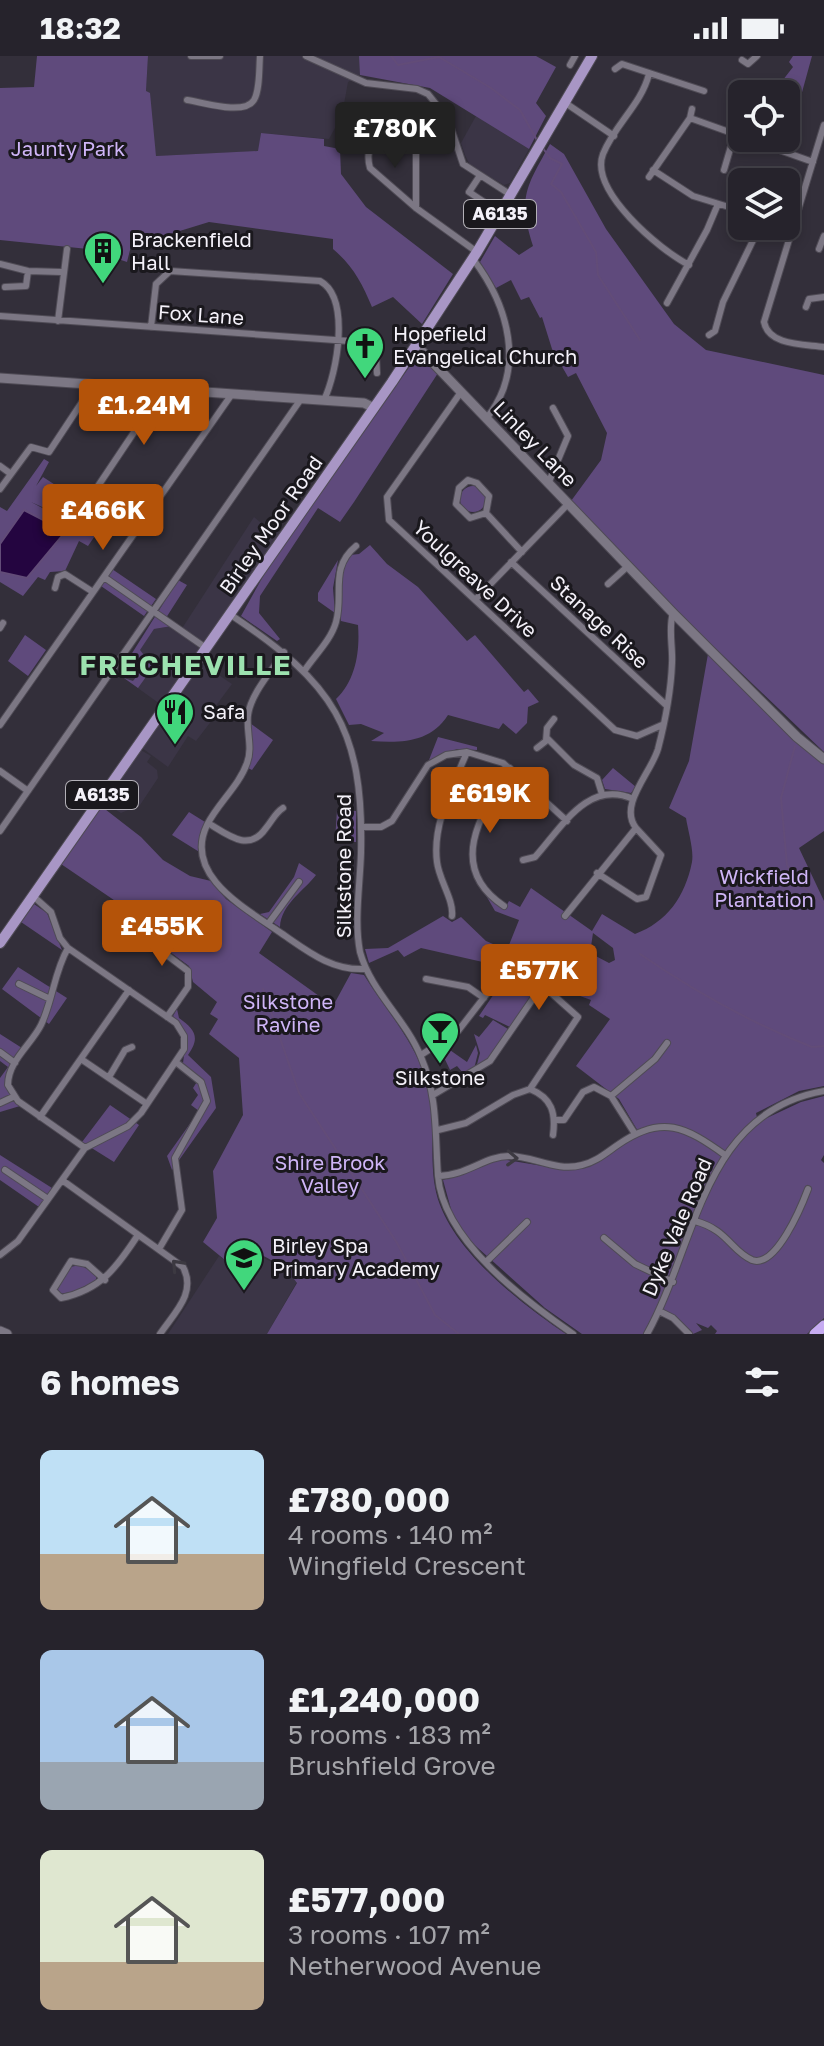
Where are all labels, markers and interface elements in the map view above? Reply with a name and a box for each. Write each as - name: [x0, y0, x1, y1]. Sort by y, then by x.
- text: 18:32: [40, 10, 121, 46]
- map controls: [728, 80, 800, 240]
- button: locate: [728, 80, 800, 152]
- pin: £780K: [339, 102, 451, 170]
- text: £780K: [353, 112, 437, 143]
- park label: Jaunty Park: [11, 136, 125, 160]
- button: layers: [728, 168, 800, 240]
- road number: A6135: [464, 200, 536, 228]
- place label: Brackenfield Hall: [131, 227, 252, 274]
- building icon: Brackenfield Hall: [82, 230, 124, 285]
- street label: Fox Lane: [157, 299, 245, 329]
- place label: Hopefield Evangelical Church: [393, 321, 577, 368]
- church icon: Hopefield Evangelical Church: [344, 325, 386, 380]
- pin: £1.24M: [79, 379, 209, 447]
- text: £1.24M: [97, 389, 191, 420]
- street label: Linley Lane: [489, 396, 582, 491]
- street label: Birley Moor Road: [214, 451, 327, 598]
- pin: £466K: [47, 484, 159, 552]
- text: £466K: [60, 494, 146, 525]
- street label: Youlgreave Drive: [409, 515, 543, 642]
- street label: Stanage Rise: [546, 570, 654, 673]
- district label: FRECHEVILLE: [79, 648, 293, 681]
- restaurant icon: Safa: [154, 691, 196, 746]
- place label: Safa: [203, 699, 245, 723]
- pin: £619K: [434, 767, 546, 835]
- text: £619K: [449, 777, 531, 808]
- road number: A6135: [66, 781, 138, 809]
- street label: Silkstone Road: [331, 794, 355, 938]
- park label: Wickfield Plantation: [714, 864, 814, 911]
- pin: £455K: [106, 900, 218, 968]
- text: £455K: [120, 910, 204, 941]
- pin: £577K: [483, 944, 595, 1012]
- text: £577K: [499, 954, 579, 985]
- park label: Silkstone Ravine: [243, 989, 333, 1036]
- bar icon: Silkstone: [419, 1010, 461, 1065]
- place label: Silkstone: [395, 1065, 485, 1089]
- park label: Shire Brook Valley: [275, 1150, 385, 1197]
- one-way arrow: [506, 1150, 519, 1167]
- street label: Dyke Vale Road: [636, 1154, 716, 1299]
- place label: Birley Spa Primary Academy: [272, 1233, 440, 1280]
- school or university icon: Birley Spa Primary Academy: [223, 1237, 265, 1292]
- one-way arrow: [172, 1260, 187, 1274]
- icon: filters: [740, 1360, 784, 1404]
- text: 6 homes: [40, 1362, 180, 1402]
- text: £780,000: [288, 1479, 450, 1519]
- icon: home: [104, 1482, 200, 1578]
- text: 4 rooms · 140 m²: [288, 1519, 493, 1550]
- text: Wingfield Crescent: [288, 1550, 526, 1581]
- text: £1,240,000: [288, 1679, 480, 1719]
- icon: home: [104, 1682, 200, 1778]
- text: 5 rooms · 183 m²: [288, 1719, 491, 1750]
- text: Brushfield Grove: [288, 1750, 496, 1781]
- text: £577,000: [288, 1879, 445, 1919]
- icon: home: [104, 1882, 200, 1978]
- text: 3 rooms · 107 m²: [288, 1919, 490, 1950]
- text: Netherwood Avenue: [288, 1950, 541, 1981]

